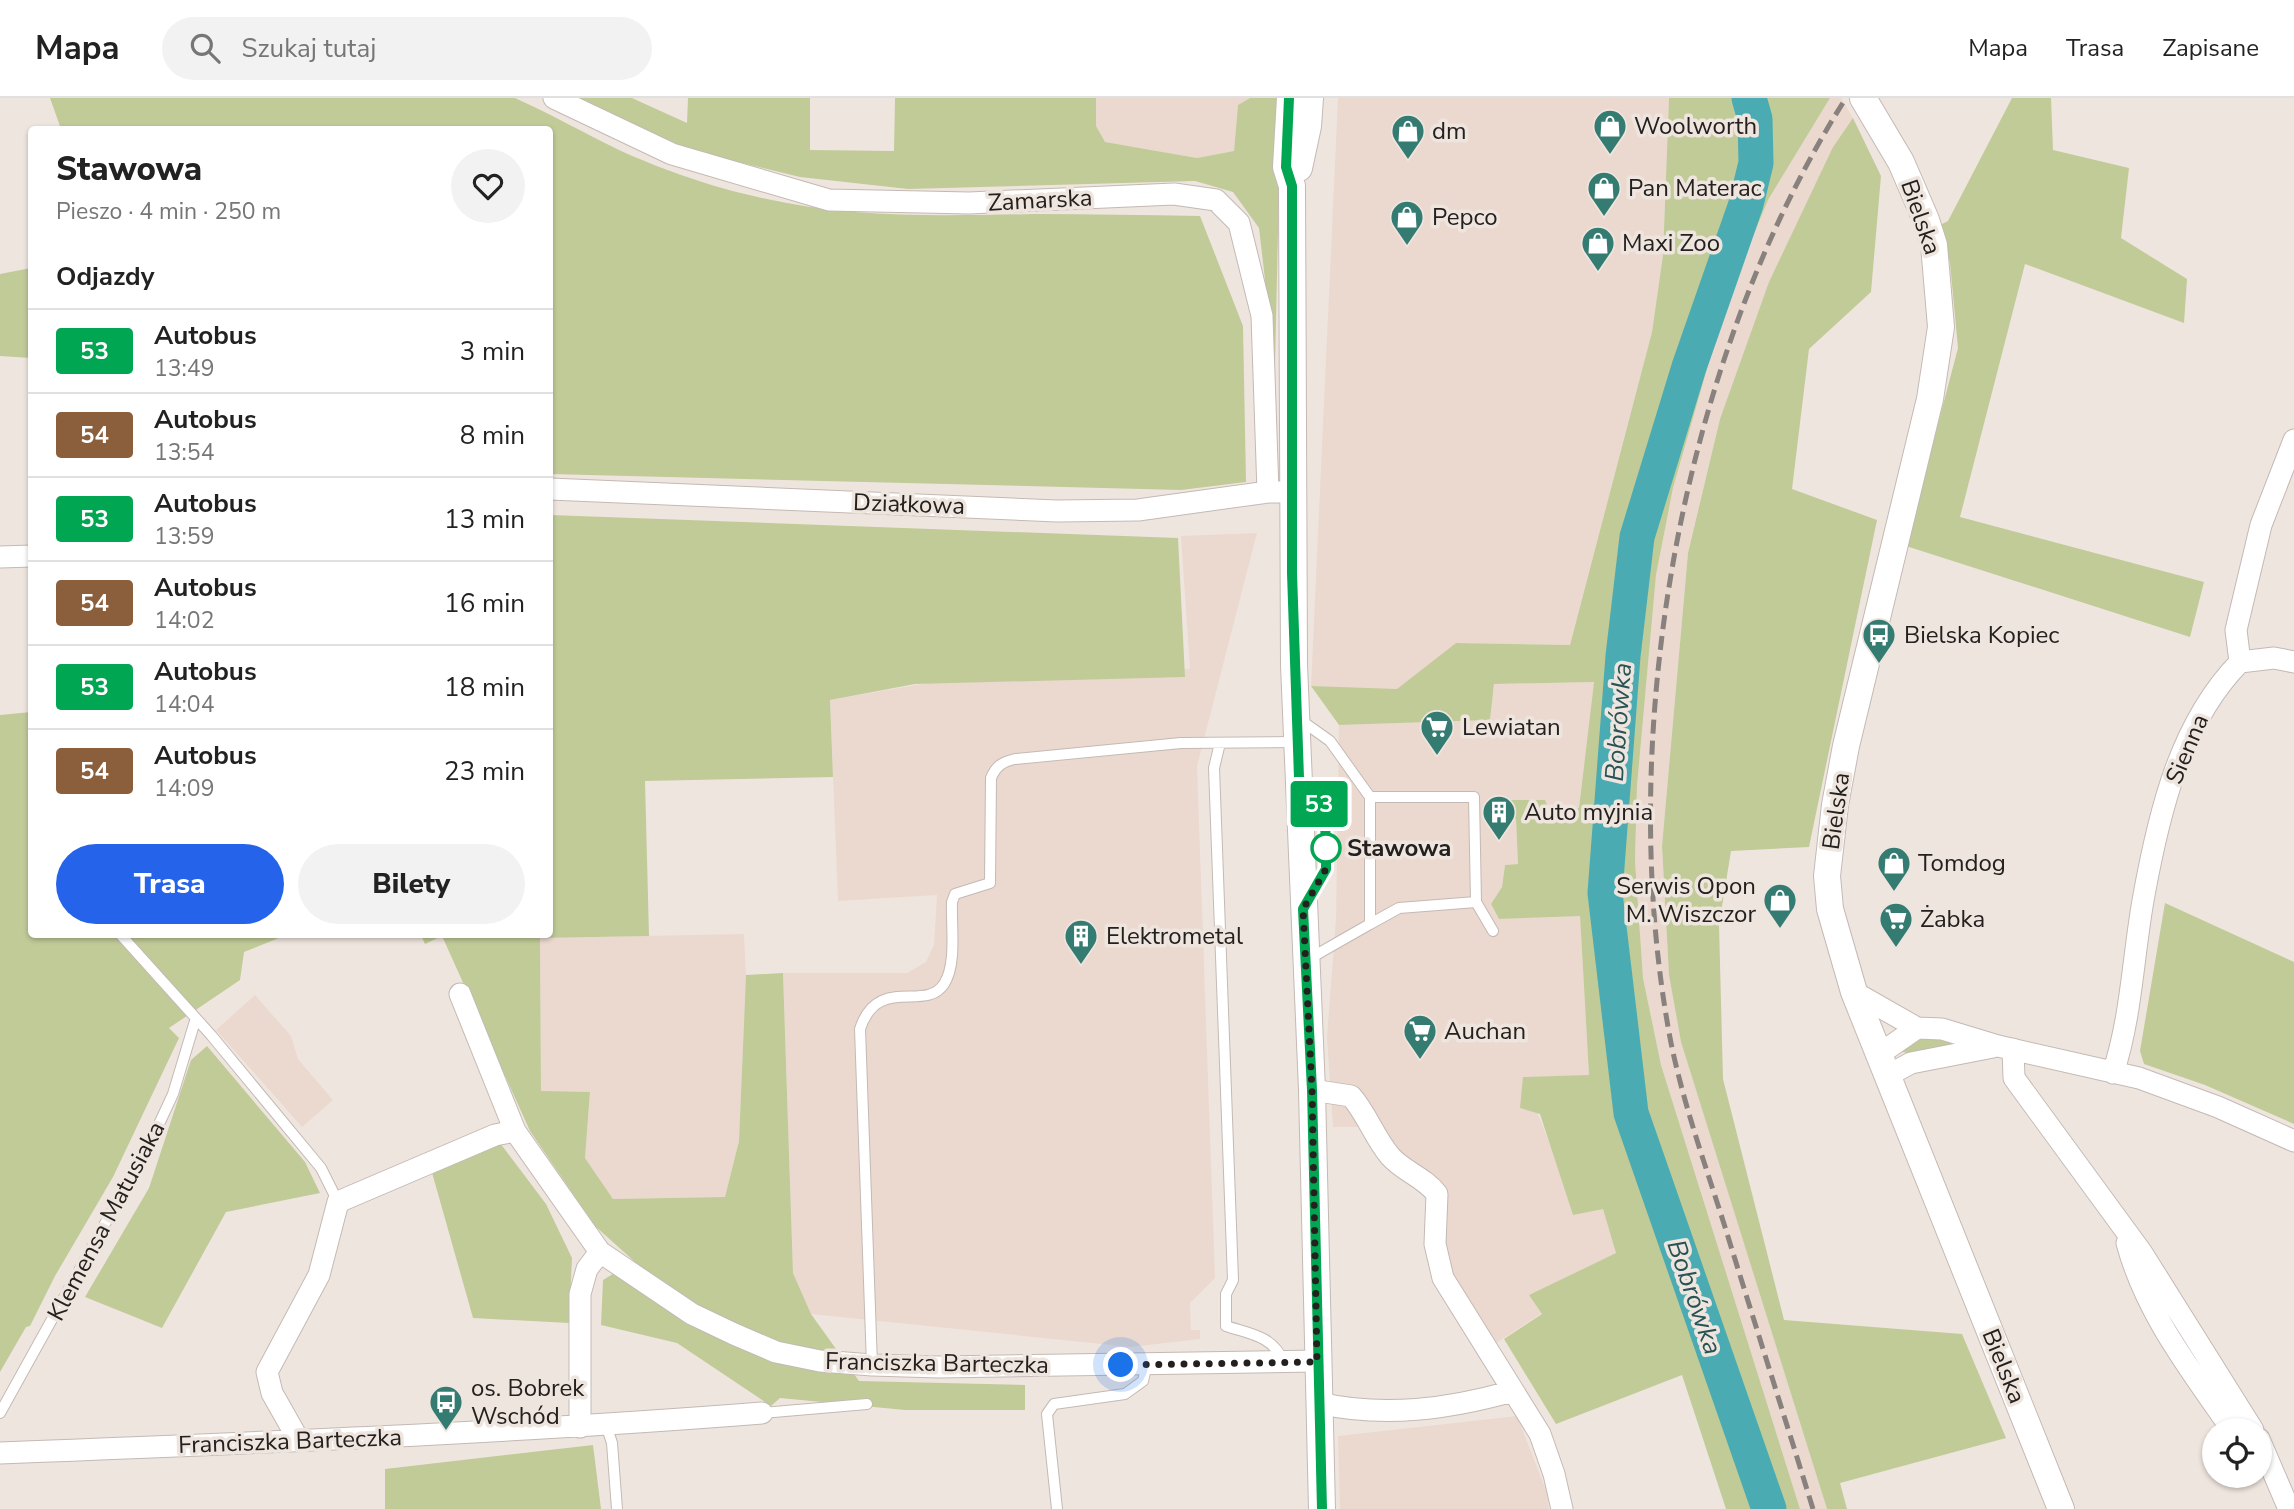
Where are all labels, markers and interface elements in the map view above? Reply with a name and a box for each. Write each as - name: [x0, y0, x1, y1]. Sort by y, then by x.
- search box: [162, 17, 652, 80]
- text: Mapa: [35, 26, 120, 71]
- icon: search: [186, 29, 224, 67]
- text: Szukaj tutaj: [242, 31, 376, 66]
- text: Mapa: [1968, 32, 2028, 64]
- text: Trasa: [2066, 32, 2124, 64]
- text: Zapisane: [2162, 32, 2259, 64]
- shop icon: Woolworth: [1591, 107, 1629, 156]
- place label: Woolworth: [1634, 110, 1757, 142]
- shop icon: dm: [1389, 112, 1427, 161]
- place label: dm: [1432, 115, 1467, 147]
- text: Stawowa: [56, 147, 202, 192]
- button: heart: [451, 149, 525, 223]
- shop icon: Pan Materac: [1585, 169, 1623, 218]
- place label: Pan Materac: [1628, 172, 1762, 204]
- street label: Bielska: [1893, 175, 1949, 259]
- street label: Zamarska: [987, 181, 1093, 219]
- text: Pieszo · 4 min · 250 m: [56, 196, 281, 227]
- shop icon: Pepco: [1388, 198, 1426, 247]
- place label: Pepco: [1432, 201, 1498, 233]
- shop icon: Maxi Zoo: [1579, 224, 1617, 273]
- place label: Maxi Zoo: [1622, 227, 1720, 259]
- text: Odjazdy: [56, 259, 154, 294]
- text: Autobus: [154, 318, 257, 353]
- text: 3 min: [460, 334, 525, 369]
- text: 53: [80, 335, 109, 367]
- text: 13:49: [154, 353, 214, 384]
- text: Autobus: [154, 402, 257, 437]
- text: 8 min: [460, 418, 525, 453]
- text: 54: [80, 419, 109, 451]
- text: 13:54: [154, 437, 214, 468]
- text: Autobus: [154, 486, 257, 521]
- street label: Działkowa: [853, 486, 965, 522]
- text: 13 min: [444, 502, 525, 537]
- text: 53: [80, 503, 109, 535]
- text: 13:59: [154, 521, 214, 552]
- text: Autobus: [154, 570, 257, 605]
- text: 16 min: [444, 586, 525, 621]
- text: 54: [80, 587, 109, 619]
- text: 14:02: [154, 605, 214, 636]
- bus stop icon: Bielska Kopiec: [1860, 616, 1898, 665]
- place label: Bielska Kopiec: [1904, 619, 2059, 651]
- text: Autobus: [154, 654, 257, 689]
- water label: Bobrówka: [1597, 661, 1640, 783]
- text: 18 min: [444, 670, 525, 705]
- text: 53: [80, 671, 109, 703]
- text: 14:04: [154, 689, 214, 720]
- supermarket icon: Lewiatan: [1418, 708, 1456, 757]
- street label: Sienna: [2158, 709, 2216, 789]
- place label: Lewiatan: [1462, 711, 1561, 743]
- text: Autobus: [154, 738, 257, 773]
- text: 23 min: [444, 754, 525, 789]
- text: 54: [80, 755, 109, 787]
- street label: Bielska: [1815, 770, 1857, 852]
- text: 14:09: [154, 773, 214, 804]
- line badge: 53: [1288, 781, 1350, 827]
- text: 53: [1305, 788, 1333, 820]
- building icon: Auto myjnia: [1480, 793, 1518, 842]
- place label: Auto myjnia: [1524, 796, 1653, 828]
- place label: Stawowa: [1347, 832, 1451, 864]
- marker: Stawowa: [1311, 833, 1341, 863]
- button: Trasa: [56, 844, 284, 924]
- button: Bilety: [298, 844, 525, 924]
- shop icon: Tomdog: [1875, 844, 1913, 893]
- place label: Tomdog: [1918, 847, 2006, 879]
- place label: Serwis Opon M. Wiszczor: [1616, 870, 1756, 930]
- shop icon: Serwis Opon M. Wiszczor: [1761, 881, 1799, 930]
- supermarket icon: Żabka: [1877, 900, 1915, 949]
- place label: Żabka: [1920, 903, 1985, 935]
- building icon: Elektrometal: [1062, 917, 1100, 966]
- place label: Elektrometal: [1106, 920, 1243, 952]
- supermarket icon: Auchan: [1401, 1012, 1439, 1061]
- place label: Auchan: [1444, 1015, 1526, 1047]
- street label: Klemensa Matusiaka: [40, 1116, 172, 1326]
- water label: Bobrówka: [1659, 1235, 1730, 1359]
- street label: Bielska: [1975, 1324, 2033, 1408]
- street label: Franciszka Barteczka: [825, 1345, 1049, 1381]
- your location: [1103, 1347, 1138, 1382]
- place label: os. Bobrek Wschód: [471, 1372, 585, 1432]
- bus stop icon: os. Bobrek Wschód: [427, 1383, 465, 1432]
- map controls: [2202, 1418, 2272, 1488]
- button: locate: [2202, 1418, 2272, 1488]
- street label: Franciszka Barteczka: [178, 1421, 402, 1461]

